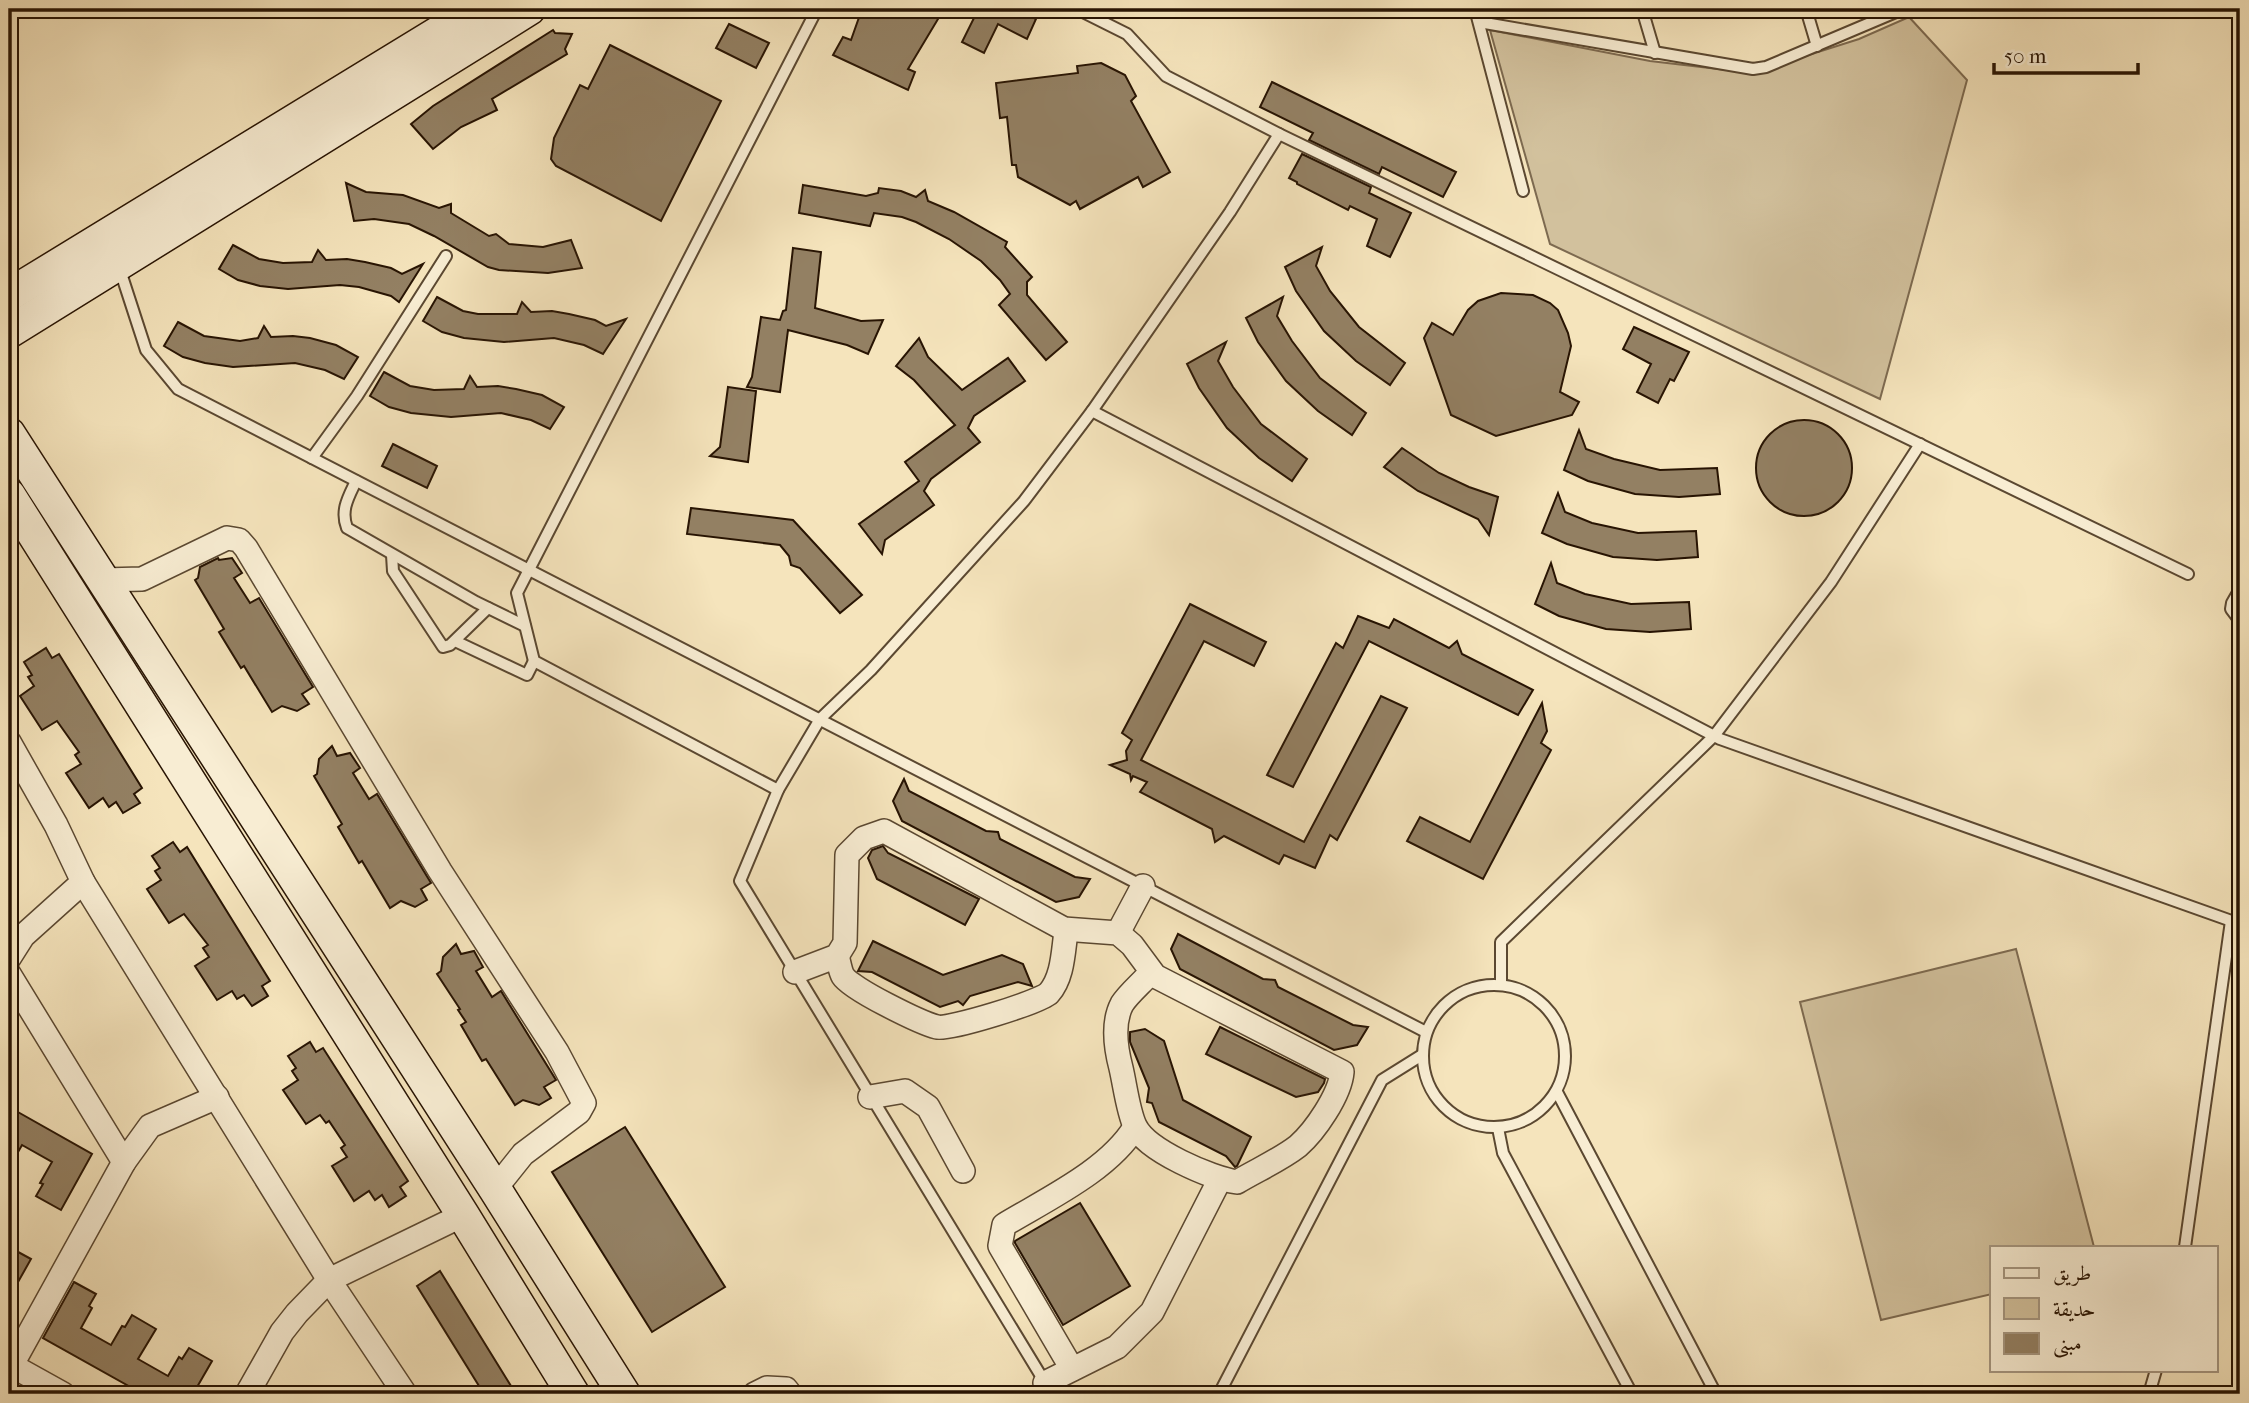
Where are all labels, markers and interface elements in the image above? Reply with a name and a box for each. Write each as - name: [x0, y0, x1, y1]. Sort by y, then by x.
- scale bar: [1994, 32, 2137, 76]
- text: 50 m: [2004, 44, 2047, 68]
- legend: [1990, 1246, 2218, 1372]
- text: طريق: [2053, 1261, 2091, 1286]
- text: حديقة: [2053, 1297, 2096, 1322]
- text: مبنى: [2053, 1331, 2082, 1358]

